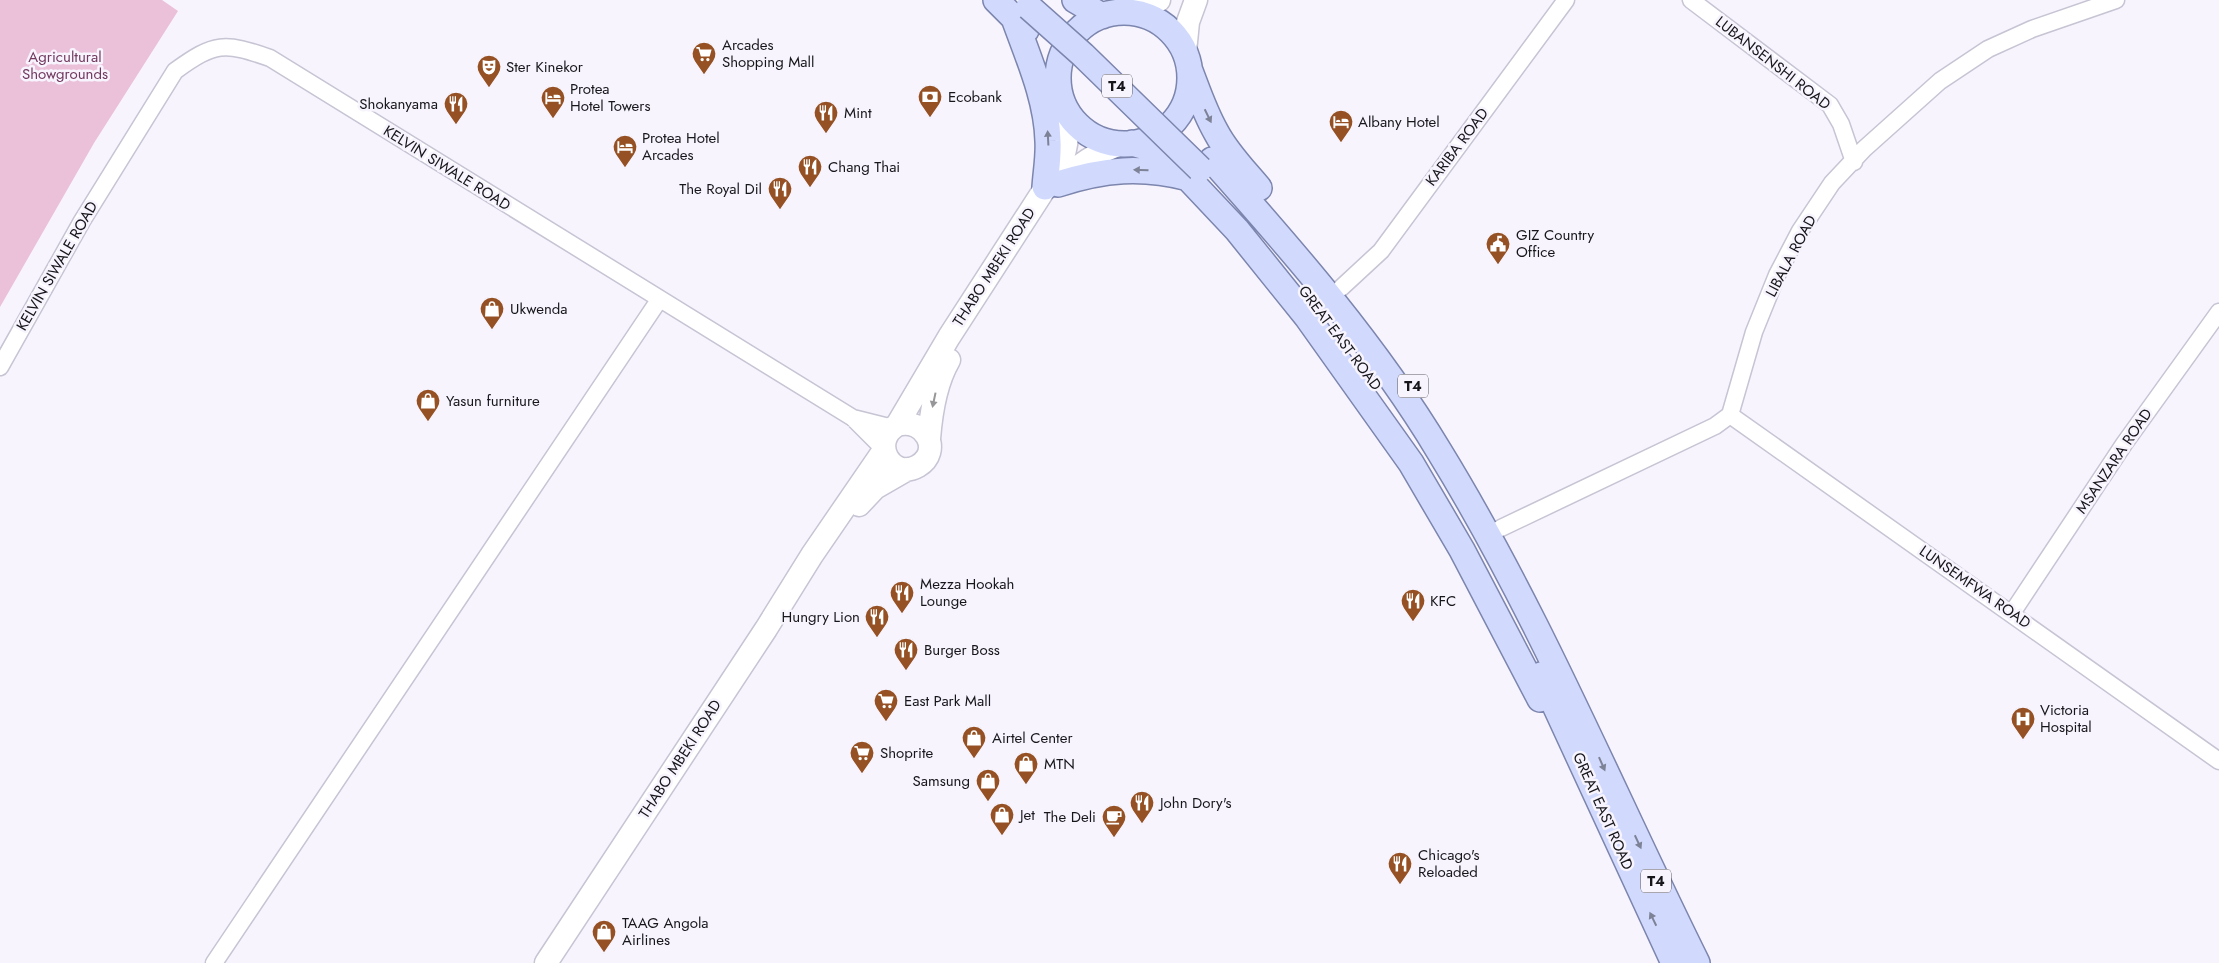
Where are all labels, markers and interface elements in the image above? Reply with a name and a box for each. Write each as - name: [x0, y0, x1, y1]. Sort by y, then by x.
- street label: LUBANSENSHI ROAD: [1711, 11, 1835, 115]
- place label: Arcades Shopping Mall: [722, 34, 814, 73]
- supermarket icon: Arcades Shopping Mall: [691, 41, 717, 75]
- park label: Agricultural Showgrounds: [22, 46, 108, 85]
- theatre icon: Ster Kinekor: [476, 54, 502, 88]
- place label: Ster Kinekor: [506, 56, 584, 78]
- road number: T4: [1102, 74, 1132, 98]
- place label: Protea Hotel Towers: [570, 78, 651, 117]
- bank icon: Ecobank: [917, 84, 943, 118]
- hotel icon: Protea Hotel Towers: [540, 85, 566, 119]
- place label: Ecobank: [948, 86, 1002, 108]
- restaurant icon: Shokanyama: [443, 91, 469, 125]
- place label: Shokanyama: [359, 93, 438, 115]
- restaurant icon: Mint: [813, 100, 839, 134]
- place label: Mint: [844, 102, 872, 124]
- street label: KARIBA ROAD: [1420, 103, 1494, 191]
- one-way arrow: [1204, 109, 1212, 123]
- hotel icon: Albany Hotel: [1328, 109, 1354, 143]
- place label: Albany Hotel: [1358, 111, 1440, 133]
- street label: KELVIN SIWALE ROAD: [379, 120, 515, 216]
- place label: Protea Hotel Arcades: [642, 127, 720, 166]
- one-way arrow: [1043, 130, 1051, 146]
- hotel icon: Protea Hotel Arcades: [612, 134, 638, 168]
- restaurant icon: Chang Thai: [797, 154, 823, 188]
- place label: Chang Thai: [828, 156, 900, 178]
- one-way arrow: [1133, 165, 1149, 173]
- restaurant icon: The Royal Dil: [767, 176, 793, 210]
- place label: The Royal Dil: [679, 178, 762, 200]
- street label: KELVIN SIWALE ROAD: [11, 197, 103, 335]
- street label: THABO MBEKI ROAD: [947, 203, 1041, 331]
- street label: LIBALA ROAD: [1760, 211, 1822, 301]
- place label: GIZ Country Office: [1516, 224, 1594, 263]
- public building icon: GIZ Country Office: [1485, 231, 1511, 265]
- street label: GREAT EAST ROAD: [1293, 281, 1387, 395]
- shop icon: Ukwenda: [479, 296, 505, 330]
- place label: Ukwenda: [510, 298, 568, 320]
- road number: T4: [1398, 374, 1428, 398]
- shop icon: Yasun furniture: [415, 388, 441, 422]
- place label: Yasun furniture: [446, 390, 540, 412]
- one-way arrow: [930, 393, 938, 409]
- street label: MSANZARA ROAD: [2071, 404, 2157, 518]
- street label: LUNSEMFWA ROAD: [1915, 540, 2035, 634]
- place label: Mezza Hookah Lounge: [920, 573, 1014, 612]
- restaurant icon: Mezza Hookah Lounge: [889, 580, 915, 614]
- restaurant icon: KFC: [1400, 588, 1426, 622]
- place label: KFC: [1430, 590, 1456, 612]
- restaurant icon: Hungry Lion: [864, 604, 890, 638]
- place label: Hungry Lion: [782, 606, 860, 628]
- restaurant icon: Burger Boss: [893, 637, 919, 671]
- place label: Burger Boss: [924, 639, 1000, 661]
- supermarket icon: East Park Mall: [873, 688, 899, 722]
- place label: East Park Mall: [904, 690, 991, 712]
- street label: THABO MBEKI ROAD: [633, 695, 727, 823]
- place label: Victoria Hospital: [2040, 699, 2092, 738]
- hospital icon: Victoria Hospital: [2010, 706, 2036, 740]
- shop icon: Airtel Center: [961, 725, 987, 759]
- place label: Airtel Center: [992, 727, 1073, 749]
- supermarket icon: Shoprite: [849, 740, 875, 774]
- place label: Shoprite: [880, 742, 933, 764]
- street label: GREAT EAST ROAD: [1567, 749, 1639, 873]
- shop icon: MTN: [1013, 751, 1039, 785]
- place label: MTN: [1044, 753, 1075, 775]
- one-way arrow: [1599, 757, 1607, 771]
- shop icon: Samsung: [975, 768, 1001, 802]
- place label: Samsung: [913, 770, 970, 792]
- restaurant icon: John Dory's: [1129, 790, 1155, 824]
- place label: John Dory's: [1158, 792, 1231, 814]
- shop icon: Jet: [989, 802, 1015, 836]
- place label: Jet: [1018, 804, 1035, 826]
- cafe icon: The Deli: [1101, 804, 1127, 838]
- place label: The Deli: [1044, 806, 1096, 828]
- one-way arrow: [1634, 835, 1642, 849]
- place label: Chicago's Reloaded: [1418, 844, 1480, 883]
- restaurant icon: Chicago's Reloaded: [1387, 851, 1413, 885]
- road number: T4: [1641, 869, 1671, 892]
- place label: TAAG Angola Airlines: [622, 912, 709, 951]
- one-way arrow: [1649, 912, 1657, 926]
- shop icon: TAAG Angola Airlines: [591, 919, 617, 953]

